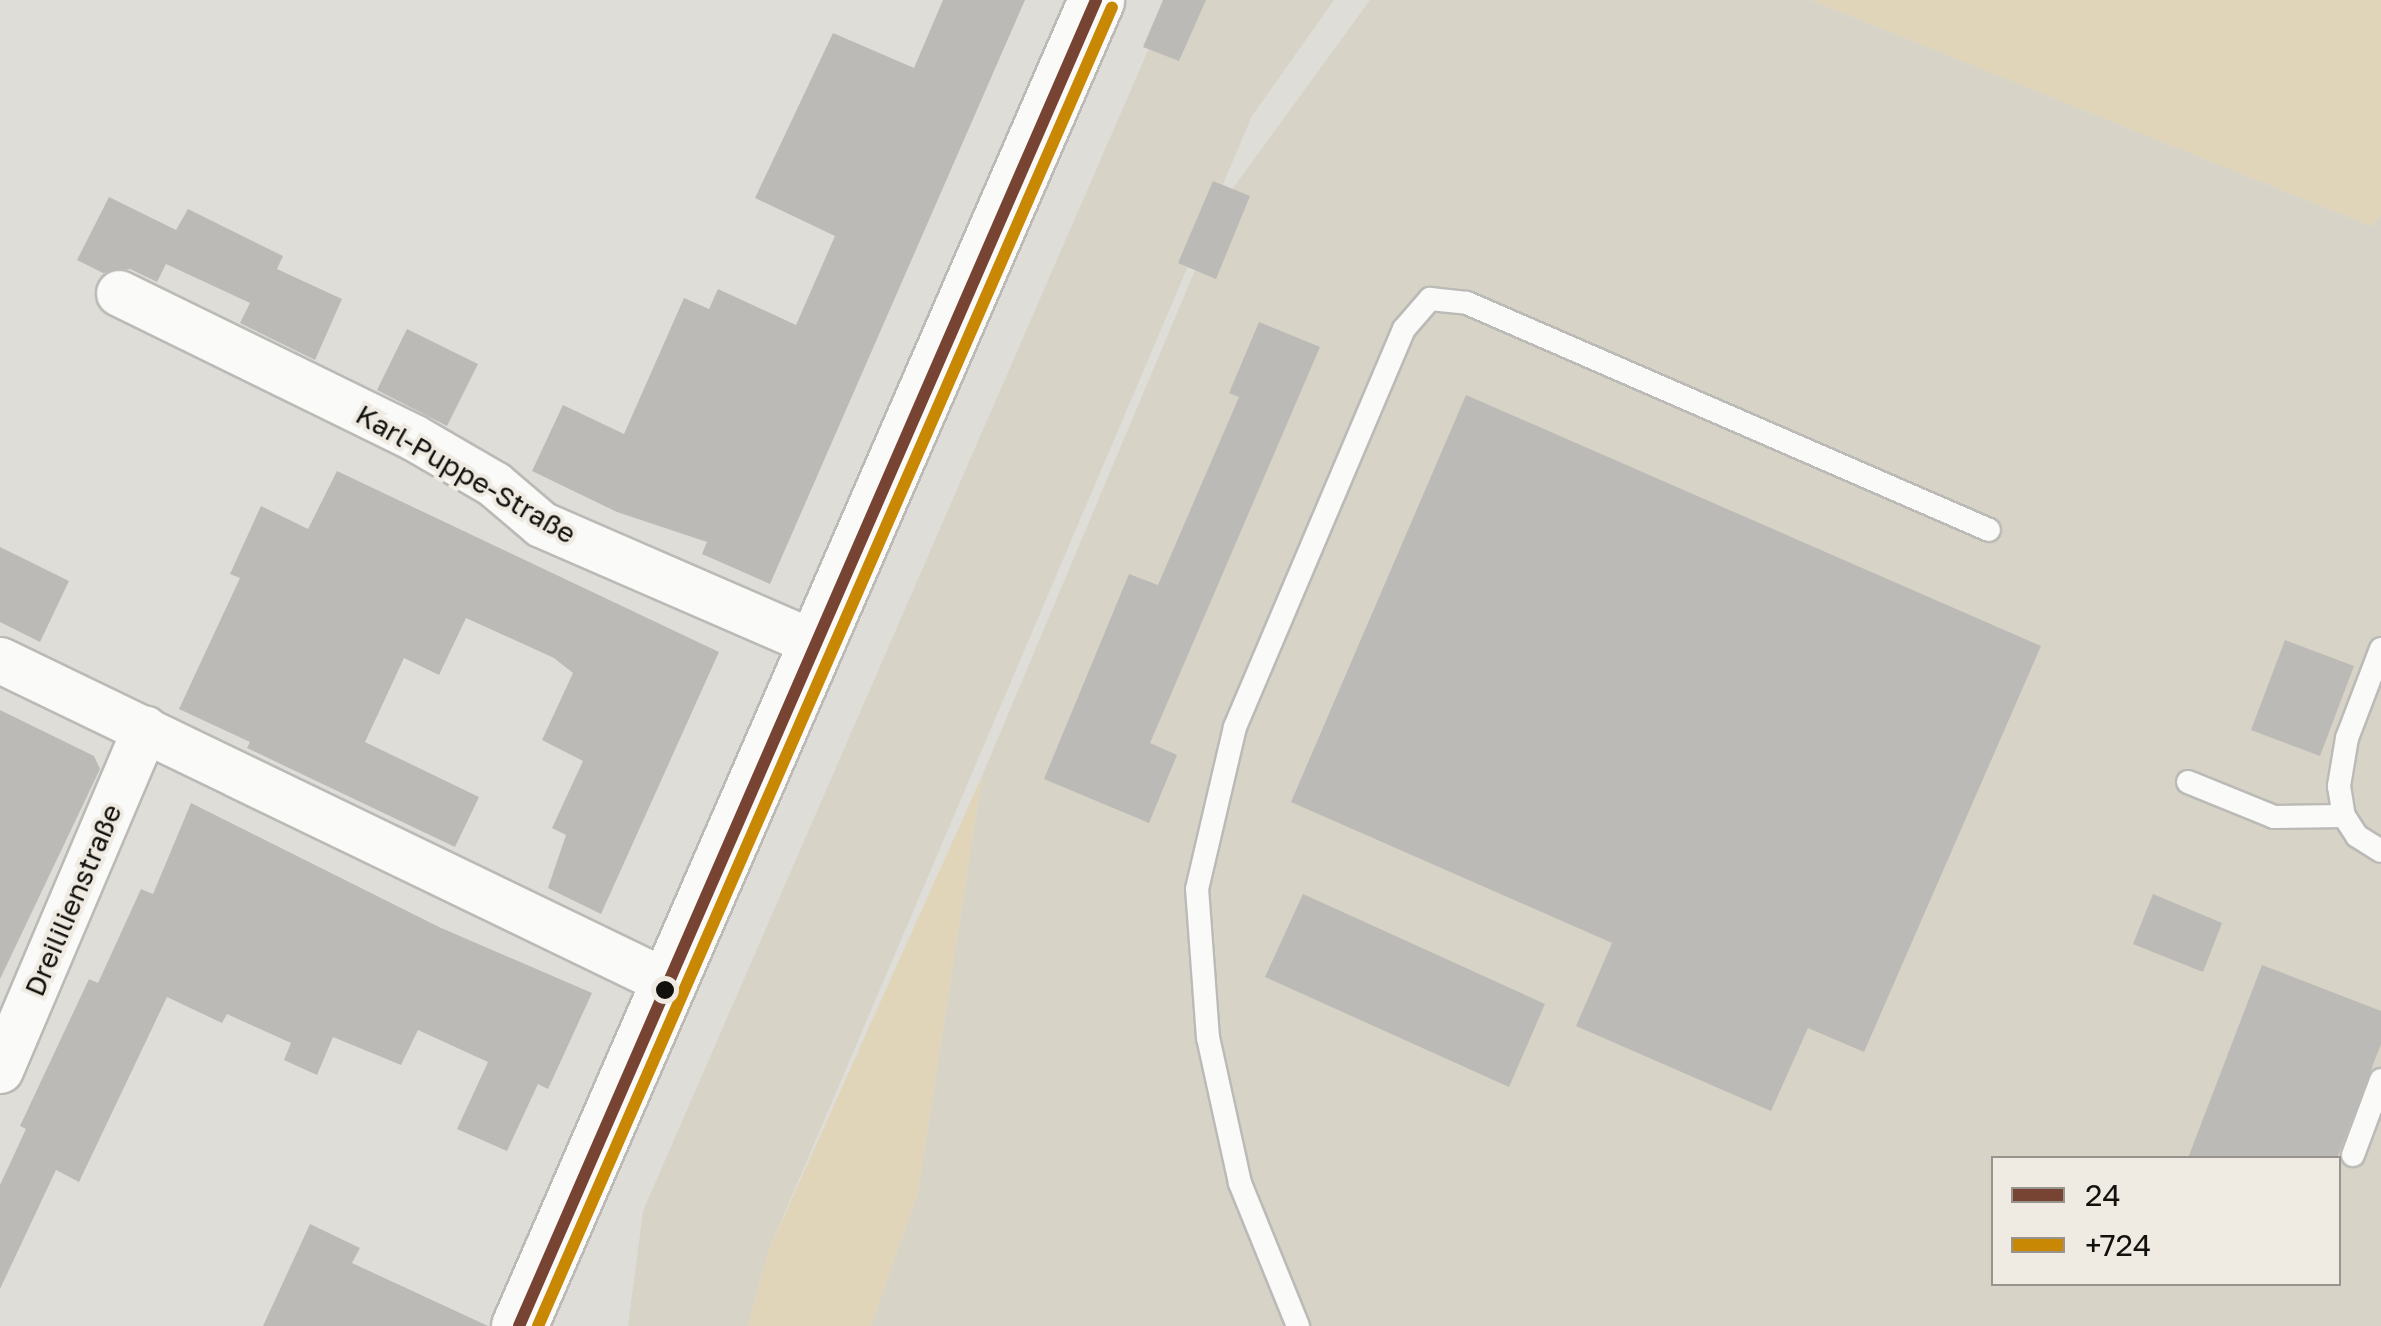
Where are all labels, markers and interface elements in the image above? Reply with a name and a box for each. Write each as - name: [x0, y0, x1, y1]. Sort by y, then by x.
- street label: Karl-Puppe-Straße: [350, 397, 582, 551]
- street label: Dreililienstraße: [17, 799, 129, 1001]
- unlabelled marker: [655, 980, 675, 1000]
- legend: [1991, 1156, 2341, 1286]
- text: 24: [2085, 1177, 2121, 1213]
- text: +724: [2085, 1227, 2151, 1263]

